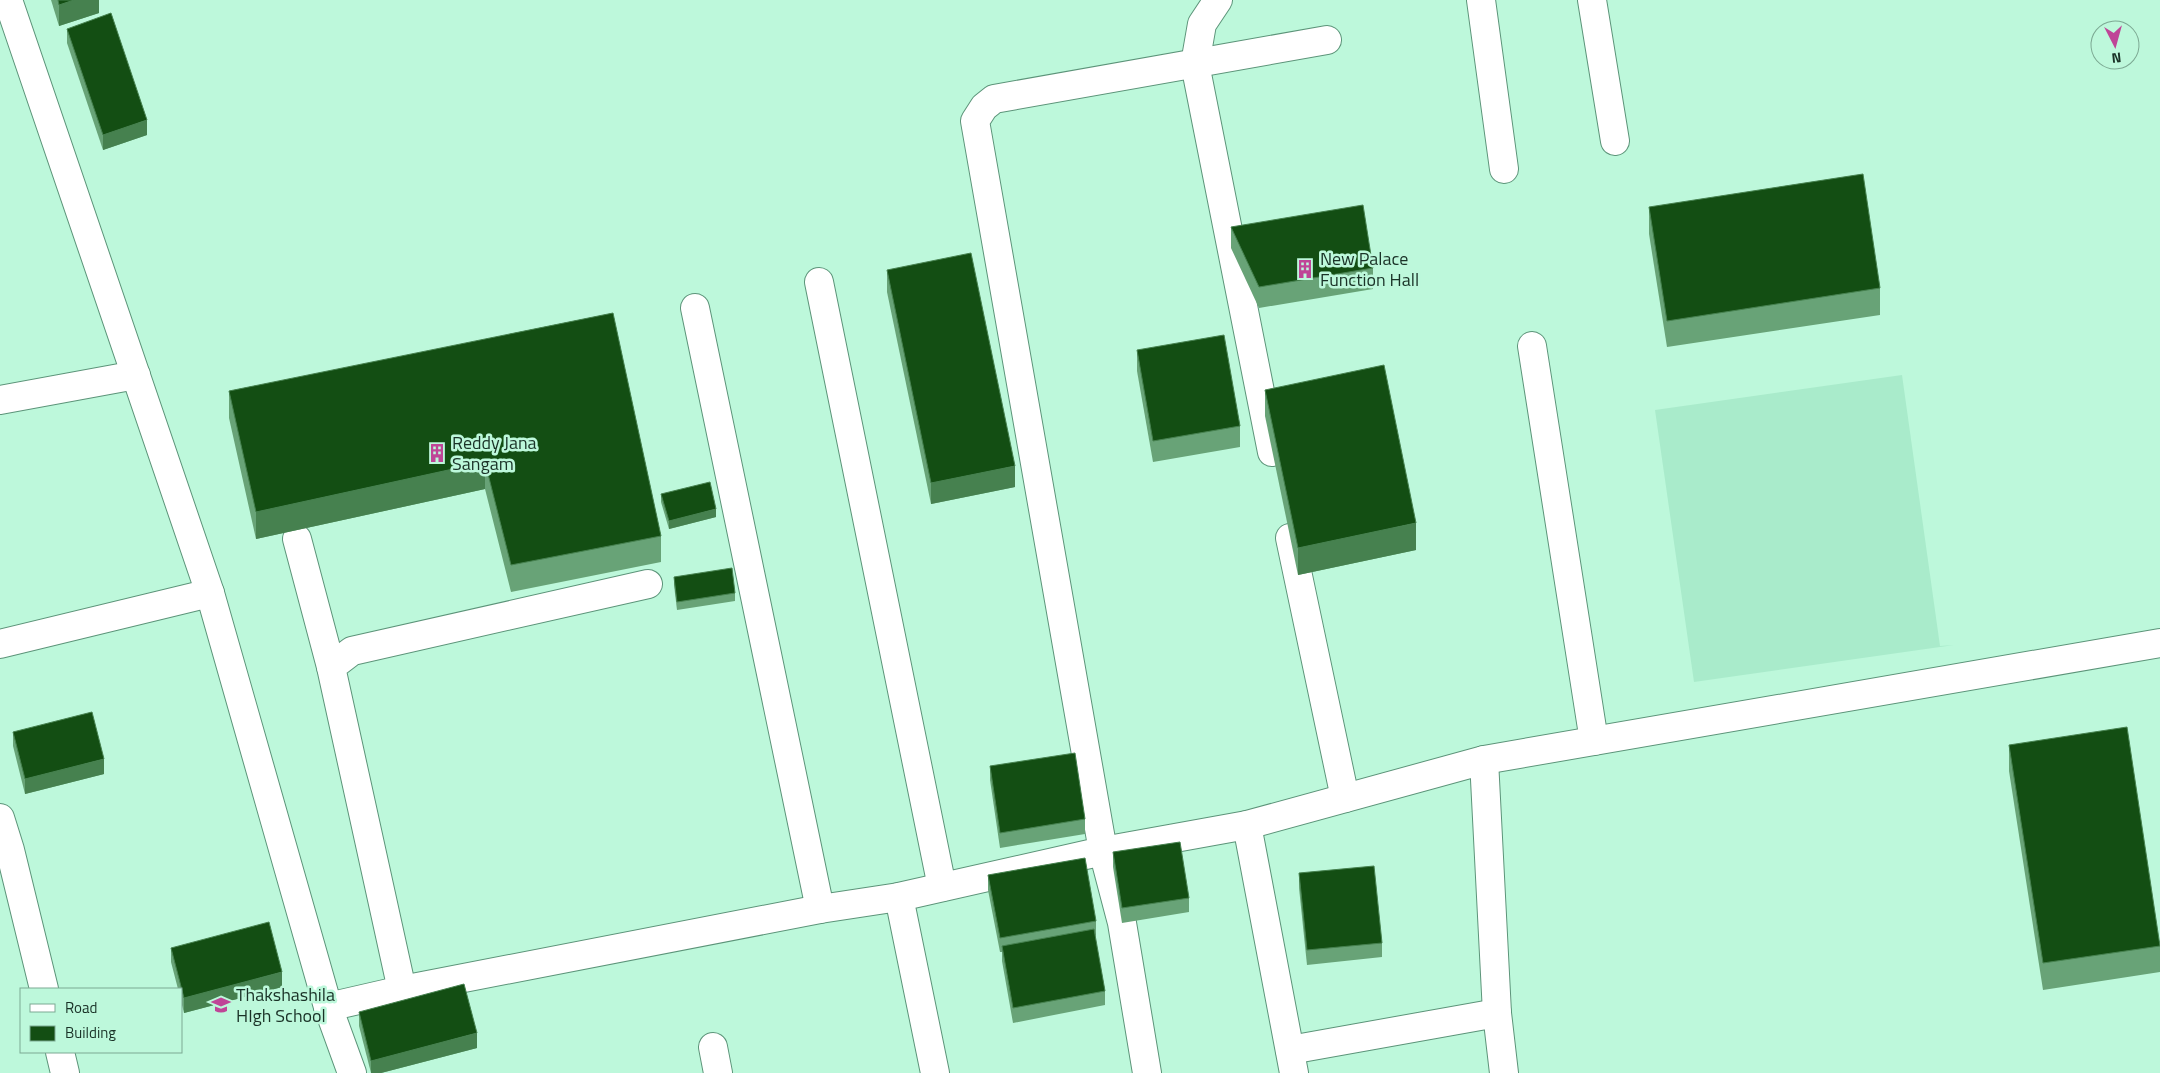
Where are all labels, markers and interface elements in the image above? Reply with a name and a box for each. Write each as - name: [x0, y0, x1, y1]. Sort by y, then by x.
- north arrow: [2090, 20, 2140, 70]
- text: N: [2110, 47, 2122, 69]
- place label: New Palace Function Hall: [1320, 245, 1419, 293]
- building icon: New Palace Function Hall: [1294, 258, 1316, 280]
- place label: Reddy Jana Sangam: [452, 429, 537, 477]
- building icon: Reddy Jana Sangam: [426, 442, 448, 464]
- place label: Thakshashila HIgh School: [236, 981, 335, 1029]
- legend: [20, 988, 182, 1053]
- school or university icon: Thakshashila HIgh School: [210, 994, 232, 1016]
- text: Road: [65, 996, 97, 1019]
- text: Building: [65, 1021, 116, 1044]

